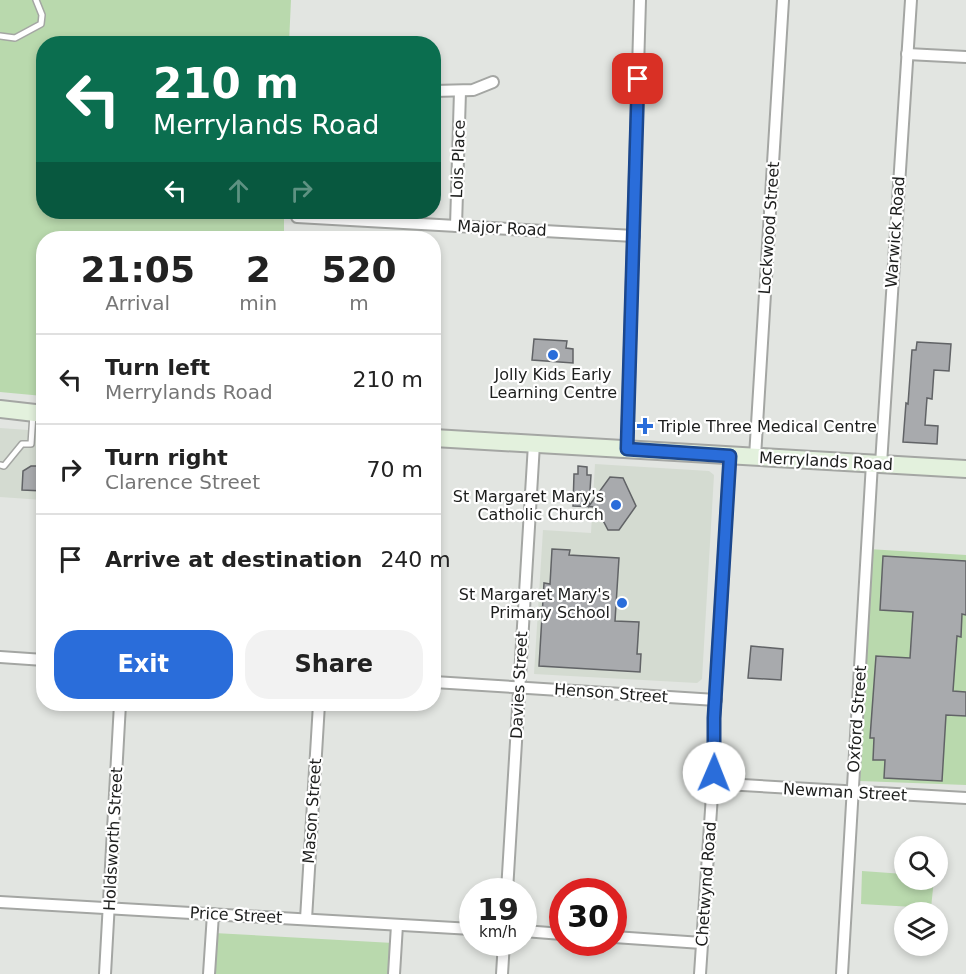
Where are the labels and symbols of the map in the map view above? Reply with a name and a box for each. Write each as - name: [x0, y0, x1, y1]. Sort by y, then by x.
- pin: [612, 53, 663, 104]
- street label: Lois Place: [447, 119, 469, 199]
- street label: Lockwood Street: [755, 161, 783, 295]
- street label: Warwick Road: [882, 175, 908, 289]
- street label: Major Road: [457, 216, 547, 240]
- marker: Jolly Kids Early Learning Centre: [546, 348, 560, 362]
- place label: Jolly Kids Early Learning Centre: [489, 365, 617, 402]
- marker: Triple Three Medical Centre: [636, 417, 654, 435]
- place label: Triple Three Medical Centre: [657, 417, 877, 436]
- street label: Merrylands Road: [759, 448, 893, 474]
- place label: St Margaret Mary's Catholic Church: [453, 487, 604, 524]
- marker: St Margaret Mary's Catholic Church: [609, 498, 623, 512]
- place label: St Margaret Mary's Primary School: [459, 585, 610, 622]
- marker: St Margaret Mary's Primary School: [615, 596, 629, 610]
- street label: Davies Street: [507, 631, 531, 739]
- street label: Oxford Street: [844, 665, 870, 773]
- street label: Henson Street: [553, 680, 669, 706]
- position arrow: [682, 741, 746, 805]
- street label: Mason Street: [299, 758, 325, 864]
- street label: Holdsworth Street: [100, 766, 126, 912]
- street label: Newman Street: [783, 779, 907, 805]
- street label: Chetwynd Road: [692, 821, 720, 947]
- speed limit sign: 30: [549, 878, 627, 956]
- street label: Price Street: [189, 903, 283, 927]

